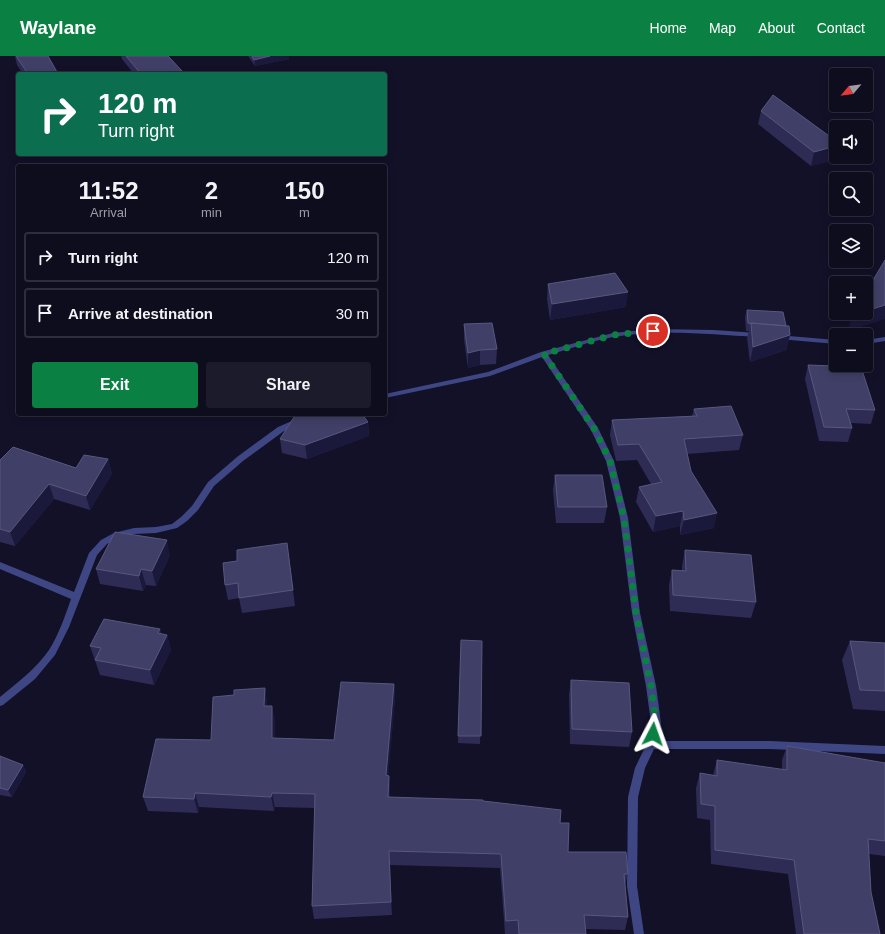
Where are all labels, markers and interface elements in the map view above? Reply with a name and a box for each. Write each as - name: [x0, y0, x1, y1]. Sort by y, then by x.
- text: Waylane: [20, 17, 96, 38]
- text: Home: [650, 20, 687, 36]
- text: Map: [709, 20, 736, 36]
- text: About: [758, 20, 795, 36]
- text: Contact: [817, 20, 865, 36]
- north arrow: [829, 68, 873, 112]
- map controls: [829, 68, 873, 372]
- icon: right: [32, 88, 84, 140]
- text: 120 m: [98, 88, 177, 119]
- button: sound: [829, 120, 873, 164]
- text: Turn right: [98, 121, 174, 141]
- button: search: [829, 172, 873, 216]
- text: 11:52: [78, 177, 139, 204]
- text: 2: [205, 177, 218, 204]
- text: 150: [284, 177, 325, 204]
- text: Arrival: [90, 205, 127, 220]
- text: min: [201, 205, 222, 220]
- text: m: [299, 205, 310, 220]
- button: layers: [829, 224, 873, 268]
- icon: right: [34, 246, 56, 268]
- text: Turn right: [68, 249, 138, 266]
- text: 120 m: [327, 249, 369, 266]
- button: +: [829, 276, 873, 320]
- icon: arrive: [34, 302, 56, 324]
- text: Arrive at destination: [68, 305, 213, 322]
- text: 30 m: [336, 305, 369, 322]
- pin: [636, 314, 670, 348]
- icon: arrive: [642, 320, 664, 342]
- button: −: [829, 328, 873, 372]
- button: Exit: [32, 362, 198, 408]
- button: Share: [206, 362, 371, 408]
- position arrow: [632, 713, 674, 755]

